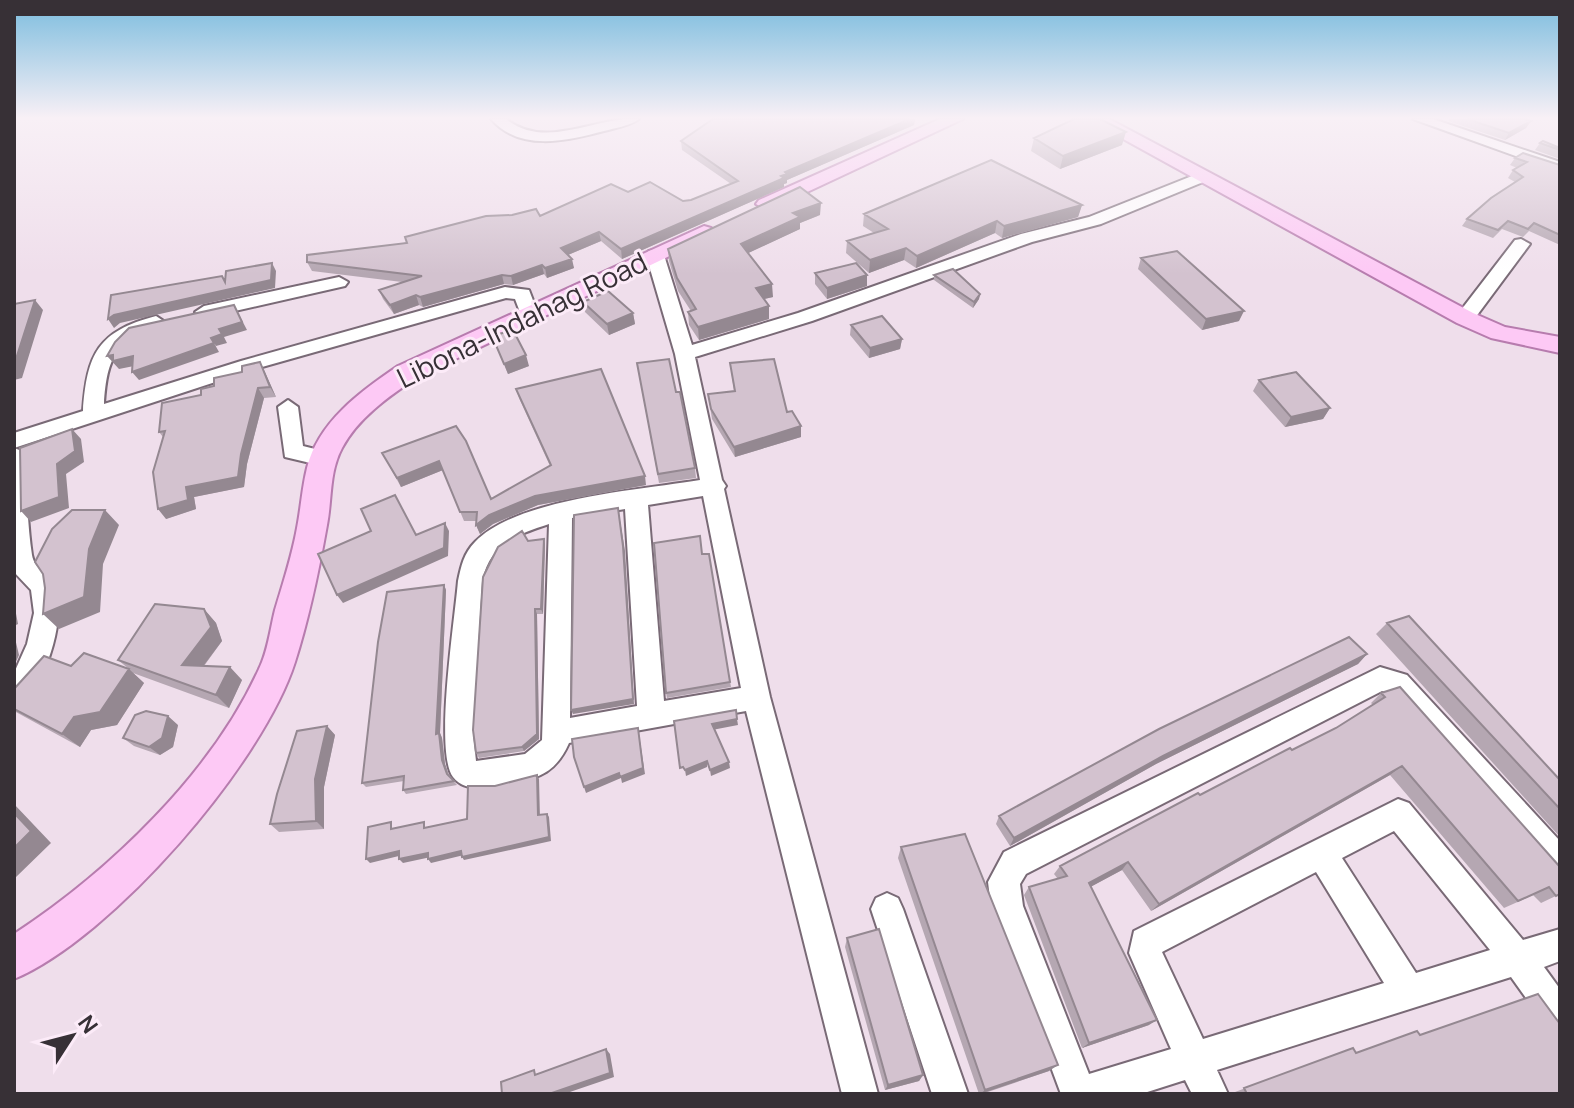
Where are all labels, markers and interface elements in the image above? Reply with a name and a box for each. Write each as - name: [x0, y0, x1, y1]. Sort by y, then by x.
- street label: Libona-Indahag Road: [390, 242, 653, 396]
- north arrow: [32, 996, 112, 1076]
- text: N: [71, 1009, 105, 1039]

